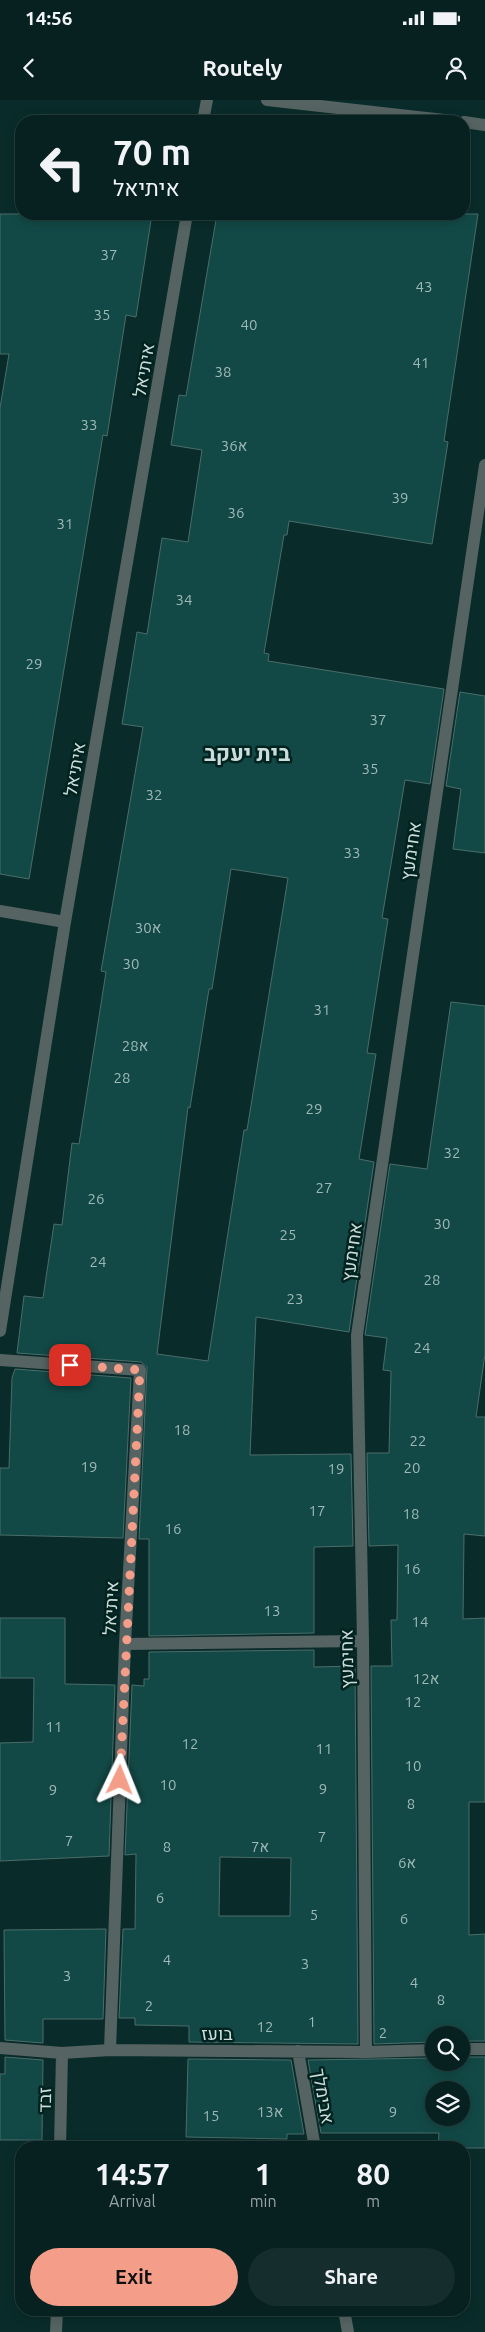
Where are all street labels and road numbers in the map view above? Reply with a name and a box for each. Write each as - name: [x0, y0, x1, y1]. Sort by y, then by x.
- street label: איתיאל: [128, 341, 158, 399]
- street label: איתיאל: [59, 740, 89, 798]
- street label: אחימעץ: [396, 820, 425, 882]
- street label: אחימעץ: [337, 1221, 366, 1283]
- street label: איתיאל: [99, 1580, 121, 1636]
- street label: אחימעץ: [335, 1629, 358, 1689]
- street label: בועז: [201, 2023, 233, 2043]
- street label: אבימלך: [308, 2067, 339, 2126]
- street label: זבד: [34, 2087, 54, 2113]

